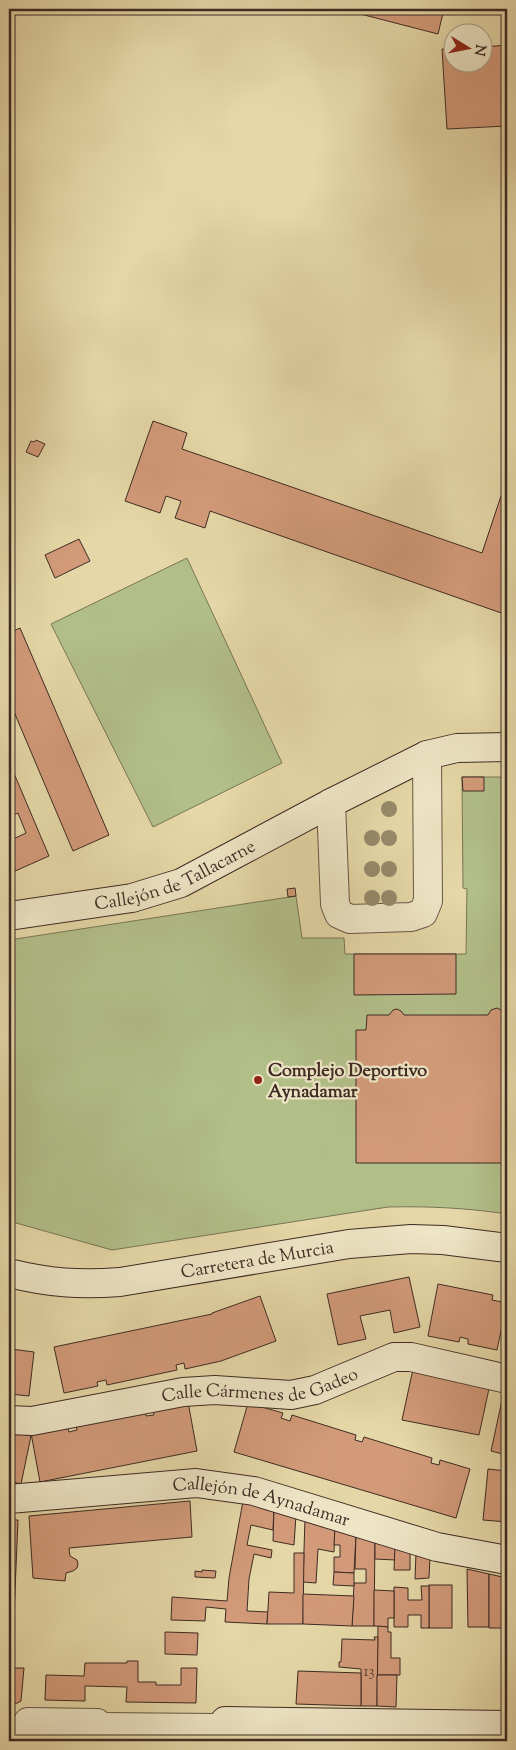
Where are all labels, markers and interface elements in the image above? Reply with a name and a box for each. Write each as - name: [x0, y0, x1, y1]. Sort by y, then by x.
- north arrow: [444, 22, 494, 72]
- text: N: [468, 43, 490, 57]
- street label: Callejón de Tallacarne: [93, 835, 261, 918]
- place label: Complejo Deportivo Aynadamar: [268, 1059, 427, 1106]
- marker: Complejo Deportivo Aynadamar: [252, 1074, 264, 1086]
- street label: Carretera de Murcia: [179, 1236, 336, 1287]
- street label: Calle Cármenes de Gadeo: [160, 1362, 363, 1411]
- street label: Callejón de Aynadamar: [172, 1472, 353, 1535]
- house number: 13: [363, 1662, 375, 1683]

